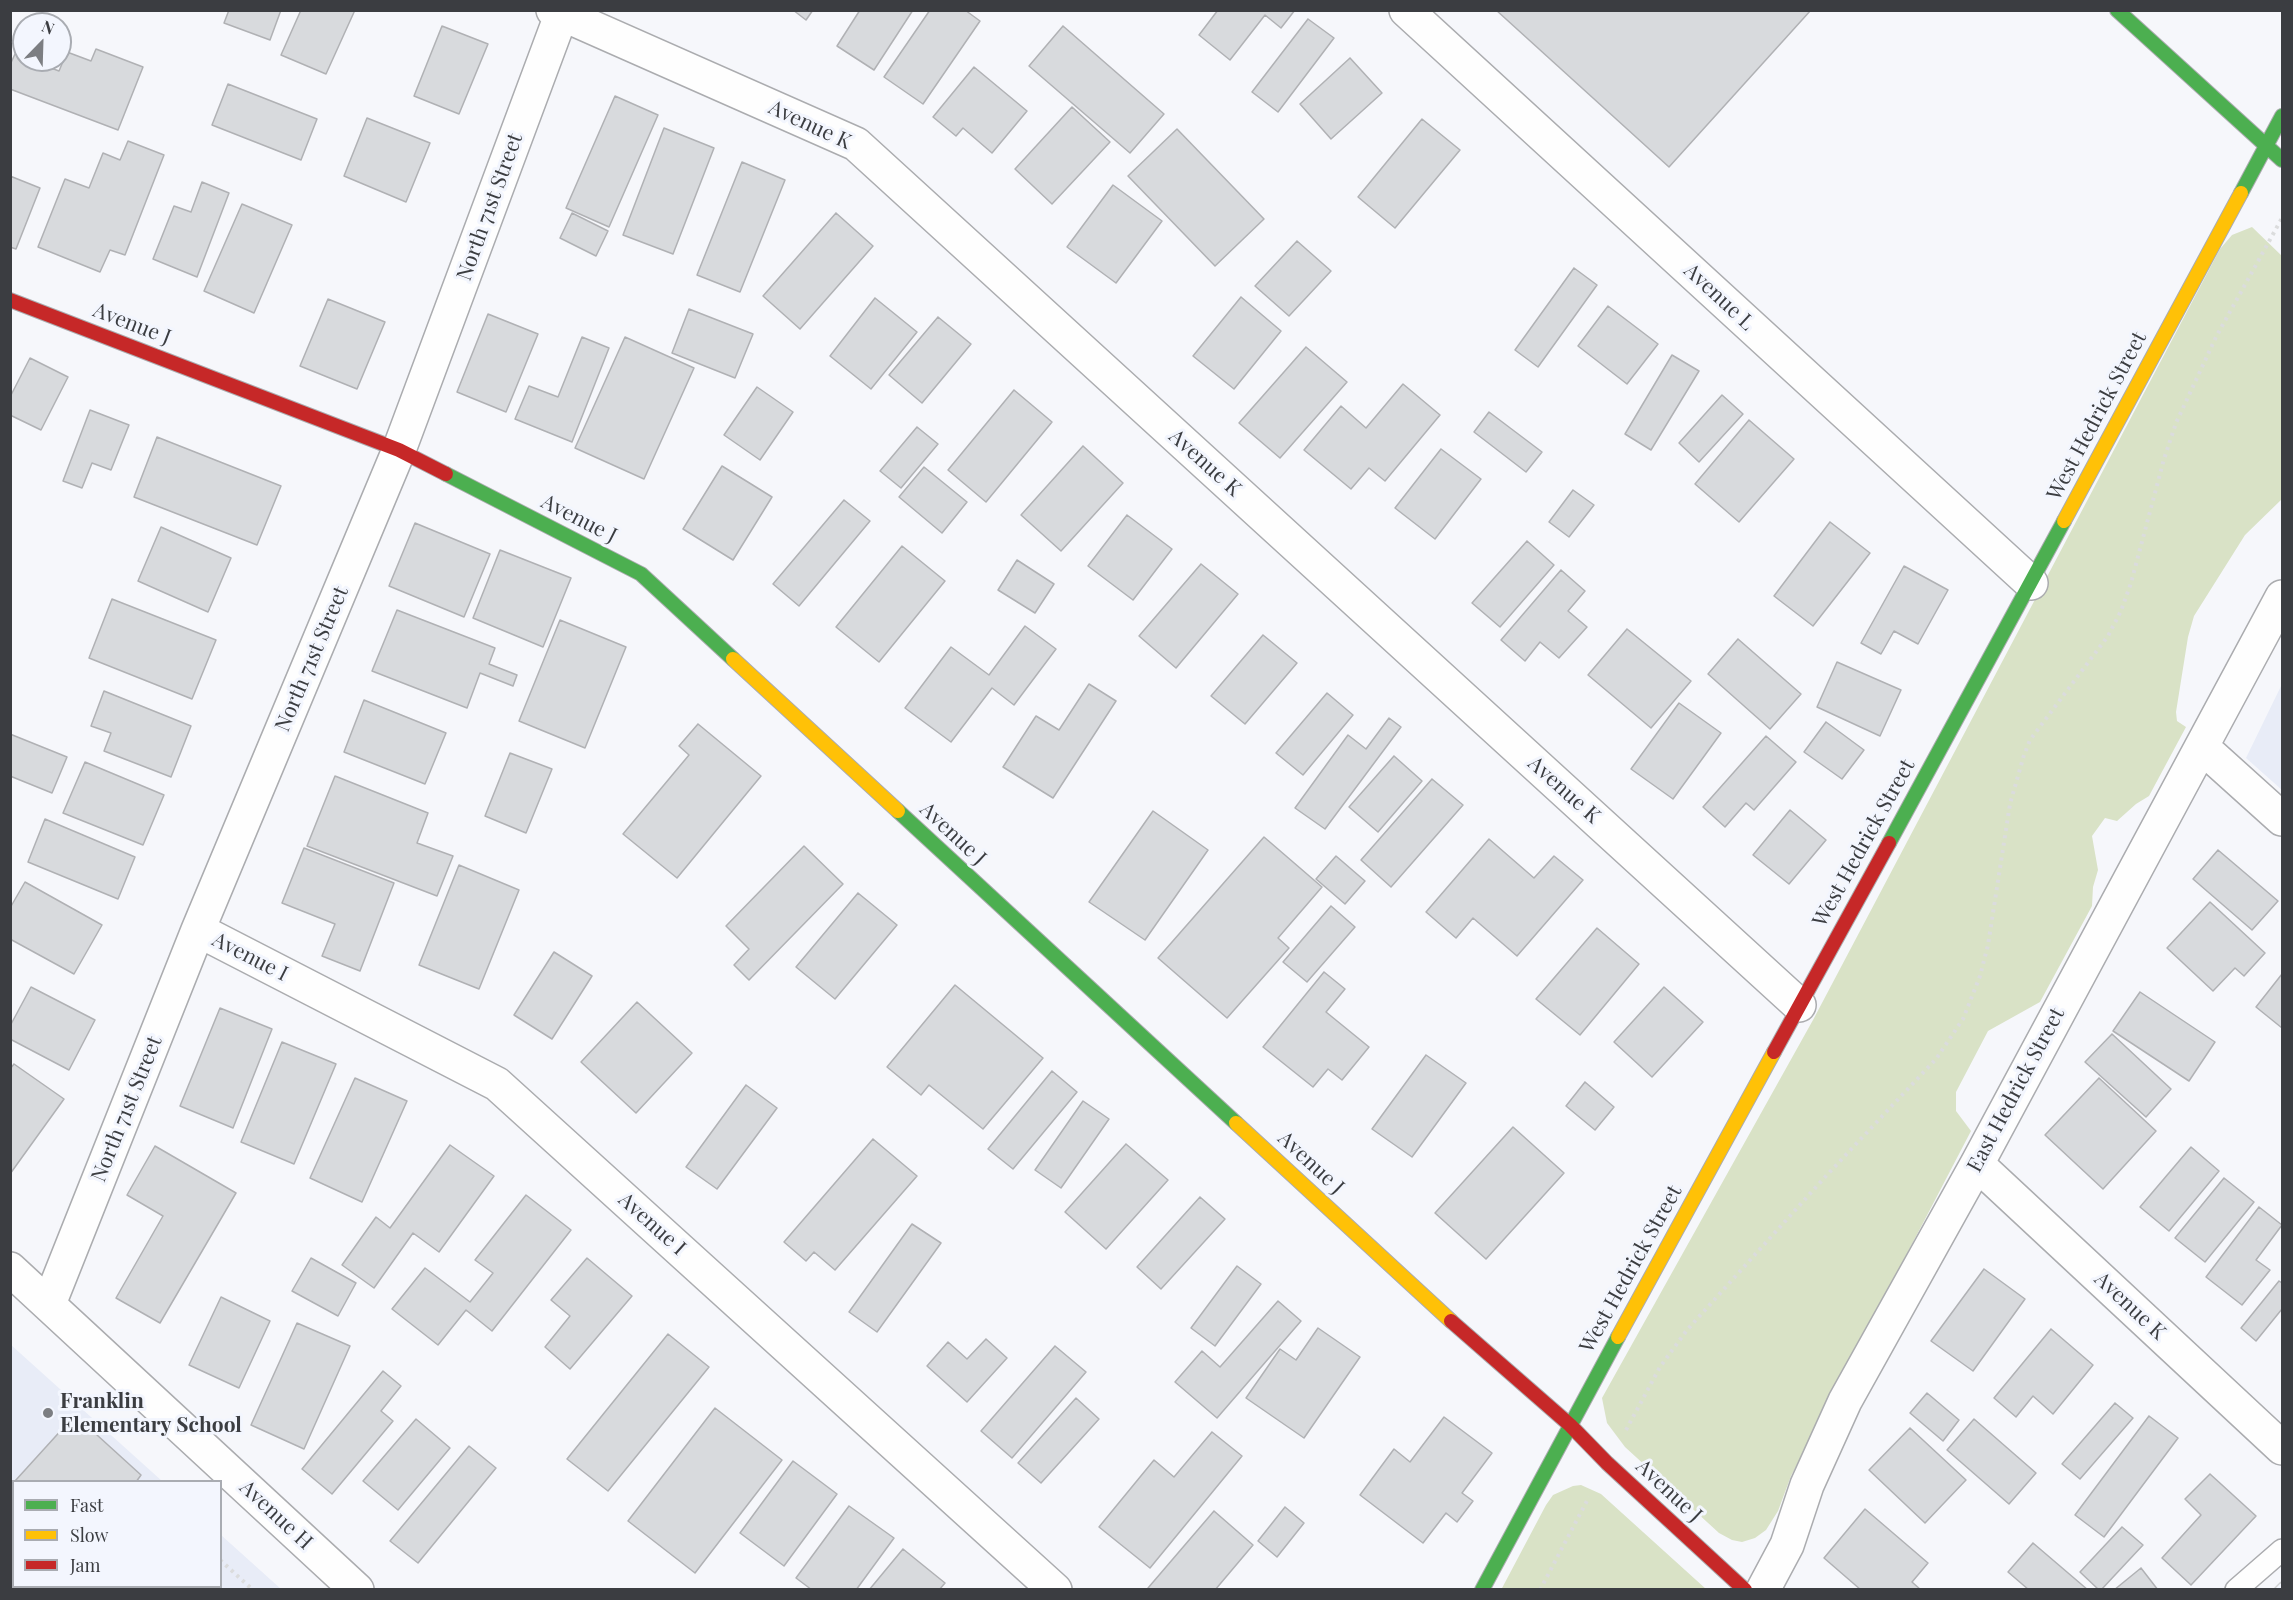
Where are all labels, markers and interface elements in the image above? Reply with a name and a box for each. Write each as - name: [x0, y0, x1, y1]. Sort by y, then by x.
- north arrow: [12, 12, 72, 72]
- text: N: [39, 15, 58, 39]
- street label: Avenue K: [765, 95, 855, 155]
- street label: North 71st Street: [452, 130, 528, 284]
- street label: Avenue L: [1679, 258, 1759, 336]
- street label: Avenue J: [89, 298, 175, 350]
- street label: West Hedrick Street: [2042, 327, 2152, 505]
- street label: Avenue K: [1164, 424, 1246, 502]
- street label: Avenue J: [537, 489, 621, 549]
- street label: North 71st Street: [270, 583, 354, 735]
- street label: Avenue K: [1523, 751, 1605, 829]
- street label: West Hedrick Street: [1808, 755, 1920, 931]
- street label: Avenue J: [915, 797, 991, 871]
- street label: Avenue I: [208, 927, 292, 987]
- street label: East Hedrick Street: [1962, 1004, 2070, 1176]
- street label: North 71st Street: [86, 1032, 168, 1186]
- street label: Avenue J: [1273, 1126, 1349, 1200]
- street label: West Hedrick Street: [1575, 1181, 1687, 1357]
- street label: Avenue I: [613, 1187, 691, 1261]
- street label: Avenue K: [2089, 1267, 2171, 1345]
- place label: Franklin Elementary School: [60, 1388, 242, 1438]
- marker: Franklin Elementary School: [41, 1406, 55, 1420]
- street label: Avenue J: [1631, 1454, 1707, 1528]
- street label: Avenue H: [234, 1475, 318, 1555]
- legend: [12, 1480, 222, 1588]
- text: Fast: [70, 1493, 103, 1517]
- text: Slow: [70, 1523, 108, 1547]
- text: Jam: [70, 1553, 100, 1577]

